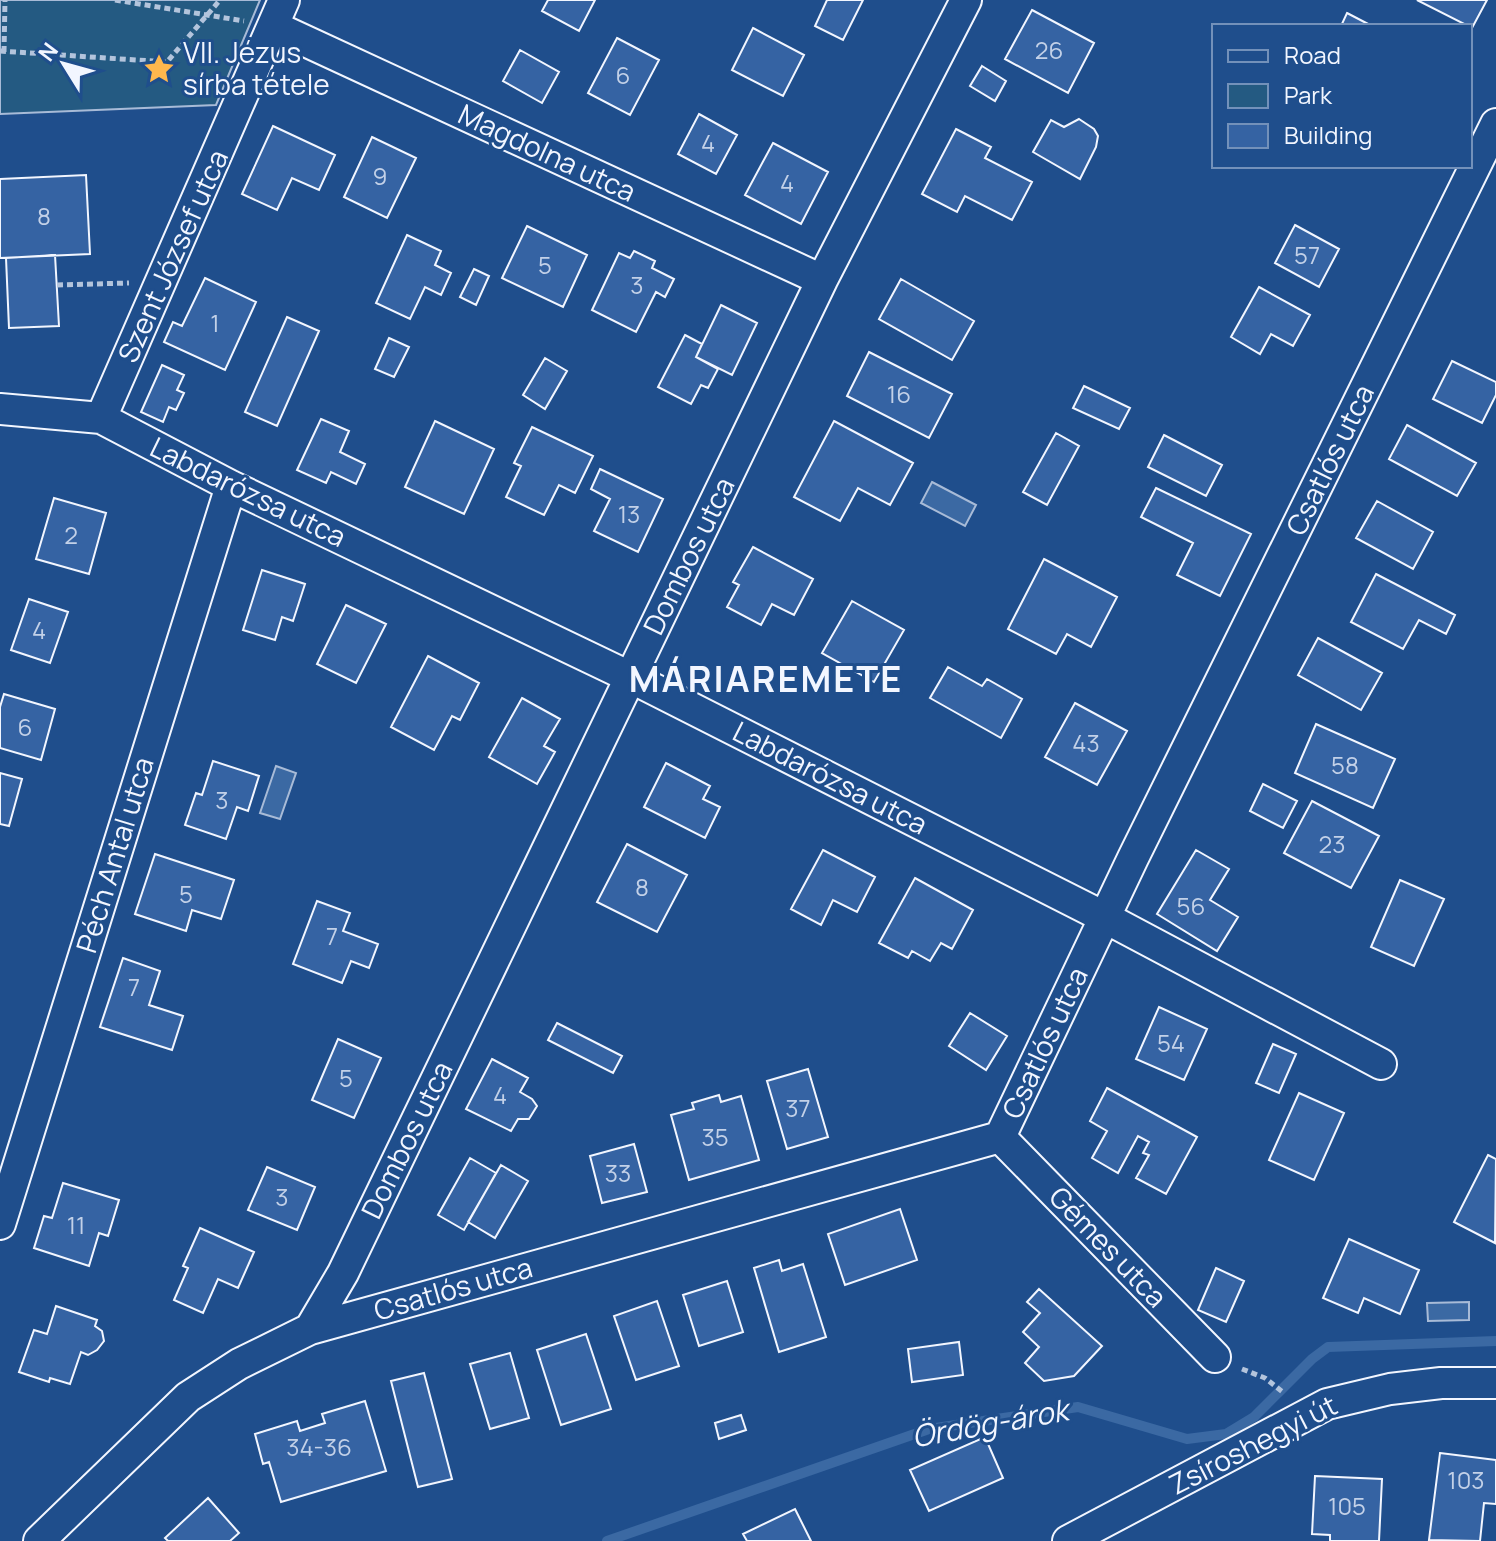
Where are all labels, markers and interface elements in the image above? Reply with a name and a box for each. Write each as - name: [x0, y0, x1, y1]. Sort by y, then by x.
- north arrow: [24, 24, 104, 104]
- legend: [1212, 24, 1472, 168]
- place label: VII. Jézus sírba tétele: [183, 33, 330, 103]
- house number: 26: [1035, 33, 1063, 66]
- text: N: [31, 37, 65, 67]
- text: Road: [1284, 38, 1341, 71]
- place icon: VII. Jézus sírba tétele: [142, 52, 176, 86]
- house number: 6: [616, 58, 630, 91]
- text: Park: [1284, 78, 1333, 111]
- street label: Magdolna utca: [453, 94, 642, 210]
- text: Building: [1284, 118, 1372, 151]
- house number: 4: [701, 126, 715, 159]
- street label: Szent József utca: [108, 143, 236, 368]
- house number: 9: [373, 159, 387, 192]
- house number: 4: [780, 166, 794, 199]
- house number: 8: [37, 199, 51, 232]
- house number: 57: [1294, 238, 1320, 271]
- house number: 5: [538, 248, 552, 281]
- house number: 3: [630, 268, 644, 301]
- house number: 1: [210, 306, 220, 339]
- house number: 16: [887, 377, 911, 410]
- street label: Csatlós utca: [1276, 378, 1382, 541]
- street label: Labdarózsa utca: [144, 427, 353, 555]
- street label: Dombos utca: [634, 471, 743, 641]
- house number: 13: [618, 497, 640, 530]
- house number: 2: [64, 518, 78, 551]
- house number: 4: [32, 613, 46, 646]
- district label: MÁRIAREMETE: [629, 654, 903, 703]
- house number: 6: [18, 710, 32, 743]
- street label: Labdarózsa utca: [727, 712, 934, 842]
- house number: 43: [1072, 726, 1100, 759]
- house number: 58: [1331, 748, 1359, 781]
- street label: Péch Antal utca: [66, 752, 162, 957]
- house number: 3: [215, 783, 229, 816]
- house number: 23: [1319, 827, 1345, 860]
- house number: 8: [635, 870, 649, 903]
- house number: 5: [179, 877, 193, 910]
- house number: 56: [1177, 889, 1205, 922]
- house number: 7: [326, 919, 338, 952]
- street label: Csatlós utca: [992, 961, 1096, 1124]
- house number: 7: [128, 970, 140, 1003]
- house number: 54: [1157, 1026, 1185, 1059]
- street label: Dombos utca: [352, 1055, 461, 1225]
- house number: 5: [339, 1061, 353, 1094]
- house number: 4: [493, 1078, 507, 1111]
- house number: 37: [785, 1091, 811, 1124]
- house number: 35: [701, 1120, 729, 1153]
- house number: 33: [605, 1156, 631, 1189]
- street label: Gémes utca: [1041, 1178, 1176, 1315]
- house number: 3: [275, 1180, 289, 1213]
- house number: 11: [67, 1208, 85, 1241]
- street label: Csatlós utca: [369, 1247, 536, 1329]
- street label: Zsíroshegyi út: [1162, 1385, 1343, 1503]
- water label: Ördög-árok: [908, 1388, 1075, 1456]
- house number: 34-36: [286, 1430, 352, 1463]
- house number: 103: [1447, 1463, 1485, 1496]
- house number: 105: [1328, 1489, 1366, 1522]

